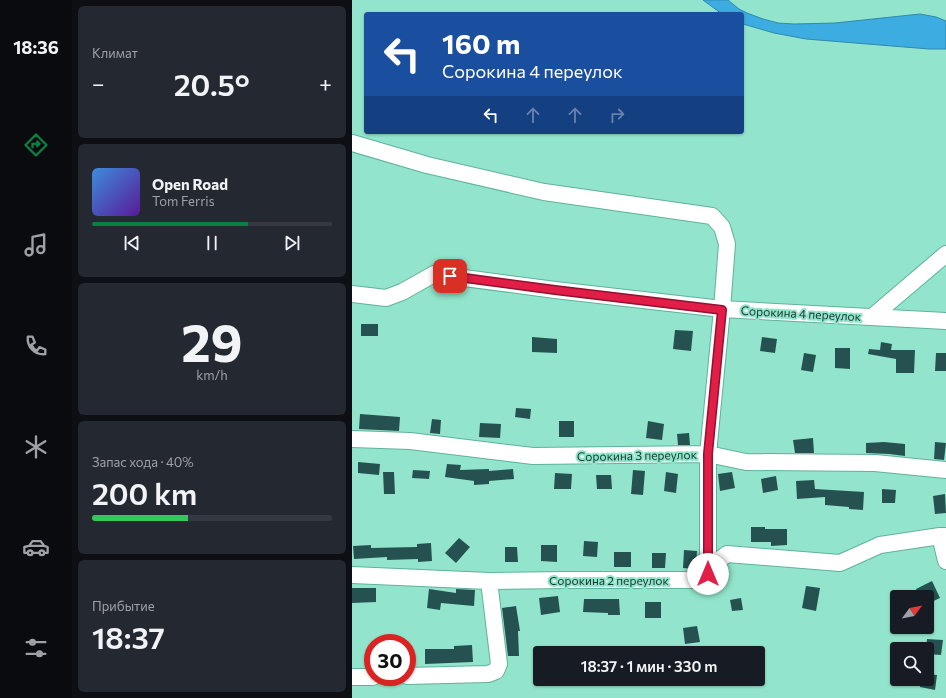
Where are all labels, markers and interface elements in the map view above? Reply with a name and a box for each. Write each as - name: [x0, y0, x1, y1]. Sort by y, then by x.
- text: 160 m: [442, 26, 520, 60]
- icon: left: [376, 28, 428, 80]
- text: 18:36: [13, 36, 59, 58]
- text: Климат: [92, 45, 138, 61]
- text: Сорокина 4 переулок: [442, 60, 623, 82]
- text: 20.5°: [174, 65, 250, 102]
- text: −: [92, 70, 105, 97]
- text: +: [319, 70, 332, 97]
- icon: left: [480, 104, 502, 126]
- icon: ahead: [522, 104, 544, 126]
- icon: ahead: [564, 104, 586, 126]
- icon: right: [606, 104, 628, 126]
- icon: directions: [22, 131, 50, 159]
- text: Open Road: [152, 175, 228, 193]
- text: Tom Ferris: [152, 193, 215, 209]
- icon: music: [22, 231, 50, 259]
- icon: previous: [121, 232, 143, 254]
- icon: pause: [201, 232, 223, 254]
- icon: next: [281, 232, 303, 254]
- pin: [433, 259, 467, 293]
- icon: arrive: [439, 265, 461, 287]
- street label: Сорокина 4 переулок: [741, 303, 862, 323]
- text: 29: [181, 309, 243, 373]
- icon: phone: [22, 332, 50, 360]
- text: km/h: [196, 367, 228, 383]
- icon: climate: [22, 433, 50, 461]
- street label: Сорокина 3 переулок: [577, 447, 698, 463]
- text: Запас хода · 40%: [92, 454, 194, 470]
- text: 200 km: [92, 474, 197, 511]
- icon: car: [22, 533, 50, 561]
- position arrow: [687, 553, 729, 595]
- street label: Сорокина 2 переулок: [549, 573, 670, 587]
- north arrow: [890, 590, 934, 634]
- map controls: [890, 590, 934, 686]
- text: Прибытие: [92, 598, 155, 614]
- text: 18:37: [92, 618, 165, 655]
- icon: filters: [22, 634, 50, 662]
- speed limit sign: 30: [364, 634, 416, 686]
- button: search: [890, 642, 934, 686]
- text: 18:37 · 1 мин · 330 m: [581, 657, 717, 675]

